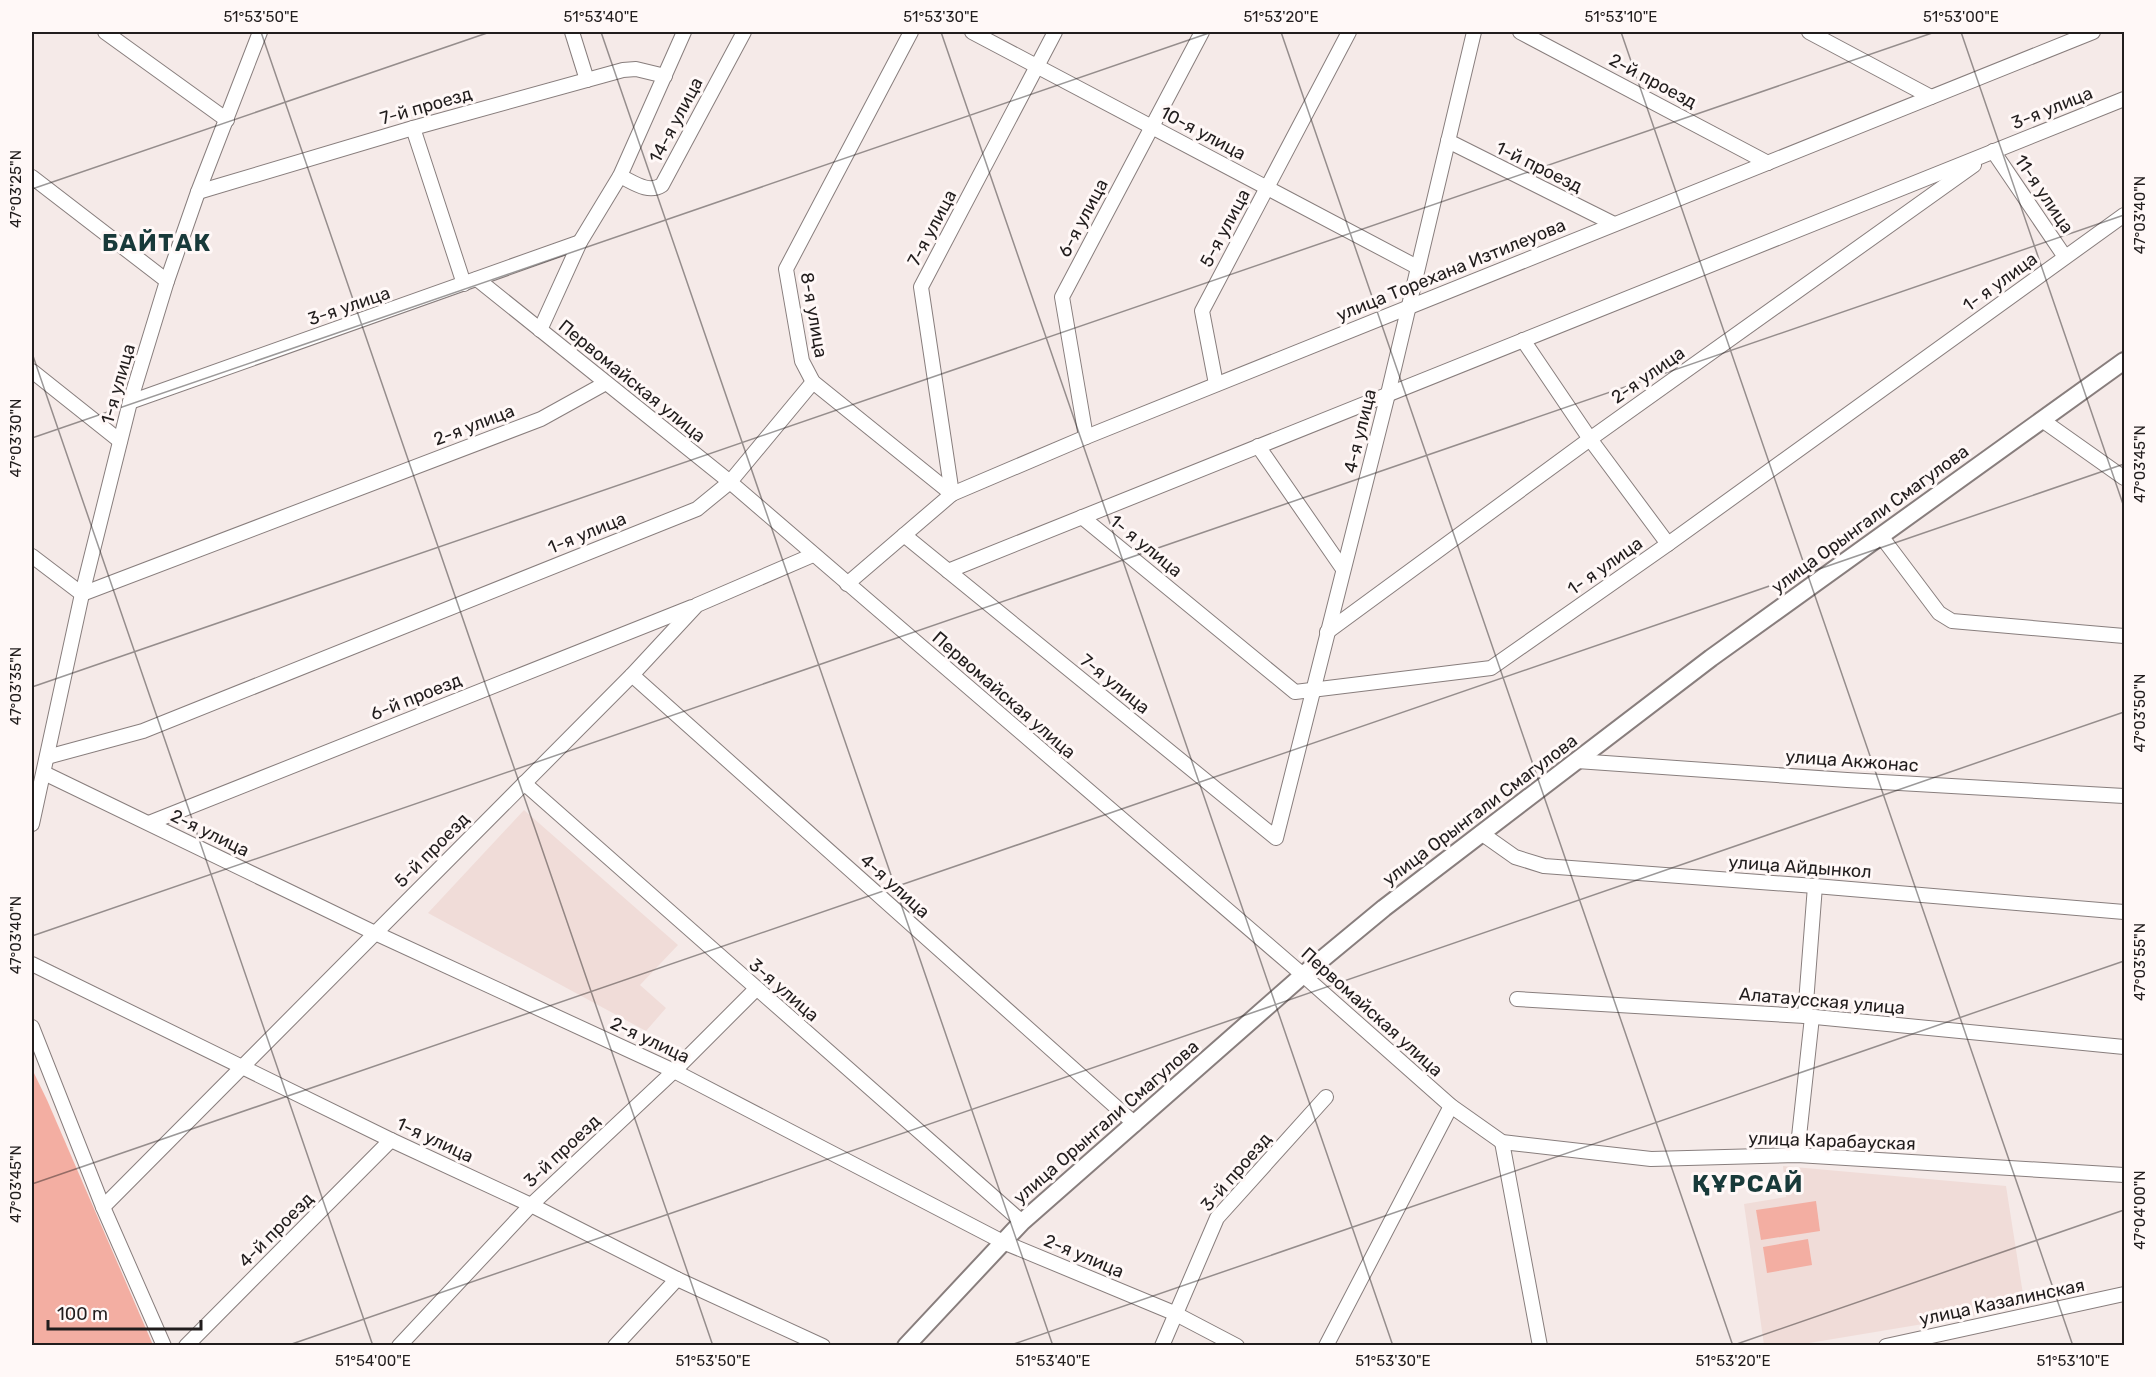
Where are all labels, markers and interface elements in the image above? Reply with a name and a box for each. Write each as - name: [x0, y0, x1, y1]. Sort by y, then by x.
- text: 51°53'50"E: [223, 8, 299, 26]
- text: 51°53'40"E: [564, 8, 638, 26]
- text: 51°53'30"E: [903, 8, 979, 26]
- text: 51°53'20"E: [1243, 8, 1319, 26]
- text: 51°53'10"E: [1585, 8, 1657, 26]
- text: 51°53'00"E: [1923, 8, 1999, 26]
- street label: 2-й проезд: [1605, 49, 1701, 113]
- street label: 14-я улица: [644, 74, 708, 166]
- street label: 7-й проезд: [378, 82, 475, 130]
- street label: 3-я улица: [2008, 82, 2096, 134]
- street label: 10-я улица: [1156, 101, 1250, 165]
- street label: 1-й проезд: [1492, 137, 1586, 197]
- text: 47°03'25"N: [7, 150, 25, 228]
- street label: 11-я улица: [2010, 150, 2078, 238]
- street label: 6-я улица: [1053, 175, 1113, 261]
- text: 47°03'40"N: [2131, 176, 2149, 254]
- street label: 5-я улица: [1195, 185, 1255, 271]
- street label: 7-я улица: [903, 186, 961, 270]
- street label: улица Торехана Изтилеуова: [1333, 214, 1569, 326]
- district label: БАЙТАК: [102, 229, 212, 257]
- street label: 1- я улица: [1958, 248, 2042, 316]
- street label: 8-я улица: [796, 271, 832, 359]
- street label: 3-я улица: [305, 282, 393, 330]
- street label: Первомайская улица: [554, 315, 710, 447]
- street label: 1-я улица: [96, 341, 140, 427]
- street label: 2-я улица: [1607, 342, 1689, 408]
- street label: 4-я улица: [1339, 387, 1381, 475]
- text: 47°03'30"N: [7, 399, 25, 477]
- street label: 2-я улица: [430, 400, 518, 450]
- text: 47°03'45"N: [2131, 425, 2149, 503]
- street label: улица Орынгали Смагулова: [1767, 440, 1973, 598]
- street label: 1-я улица: [545, 507, 629, 559]
- street label: 1- я улица: [1105, 510, 1187, 582]
- street label: 1- я улица: [1563, 532, 1647, 600]
- street label: Первомайская улица: [928, 627, 1080, 763]
- text: 47°03'35"N: [7, 647, 25, 725]
- street label: 7-я улица: [1076, 649, 1154, 719]
- street label: 6-й проезд: [367, 669, 465, 725]
- text: 47°03'50"N: [2131, 674, 2149, 752]
- street label: улица Орынгали Смагулова: [1378, 729, 1582, 891]
- street label: улица Акжонас: [1785, 745, 1919, 777]
- street label: 2-я улица: [167, 805, 253, 861]
- street label: 5-й проезд: [390, 808, 474, 892]
- street label: 4-я улица: [856, 849, 934, 923]
- street label: улица Айдынкол: [1728, 851, 1872, 883]
- text: 47°03'40"N: [7, 896, 25, 974]
- text: 47°03'55"N: [2131, 923, 2149, 1001]
- street label: Первомайская улица: [1297, 943, 1447, 1081]
- street label: 3-я улица: [745, 954, 823, 1026]
- street label: Алатаусская улица: [1738, 983, 1906, 1019]
- street label: 2-я улица: [607, 1012, 693, 1068]
- street label: улица Орынгали Смагулова: [1009, 1036, 1203, 1208]
- street label: 3-й проезд: [519, 1110, 605, 1192]
- street label: 1-я улица: [393, 1113, 477, 1167]
- street label: улица Карабауская: [1748, 1127, 1916, 1155]
- street label: 3-й проезд: [1196, 1128, 1276, 1216]
- text: 47°03'45"N: [7, 1145, 25, 1223]
- district label: ҚҰРСАЙ: [1692, 1170, 1804, 1198]
- text: 47°04'00"N: [2131, 1170, 2149, 1250]
- street label: 4-й проезд: [234, 1188, 318, 1272]
- street label: 2-я улица: [1041, 1229, 1127, 1283]
- street label: улица Казалинская: [1917, 1274, 2087, 1330]
- scale bar: [48, 1293, 201, 1331]
- text: 100 m: [57, 1303, 108, 1325]
- text: 51°54'00"E: [335, 1352, 411, 1370]
- text: 51°53'50"E: [675, 1352, 751, 1370]
- text: 51°53'40"E: [1016, 1352, 1090, 1370]
- text: 51°53'30"E: [1355, 1352, 1431, 1370]
- text: 51°53'20"E: [1695, 1352, 1771, 1370]
- text: 51°53'10"E: [2037, 1352, 2109, 1370]

